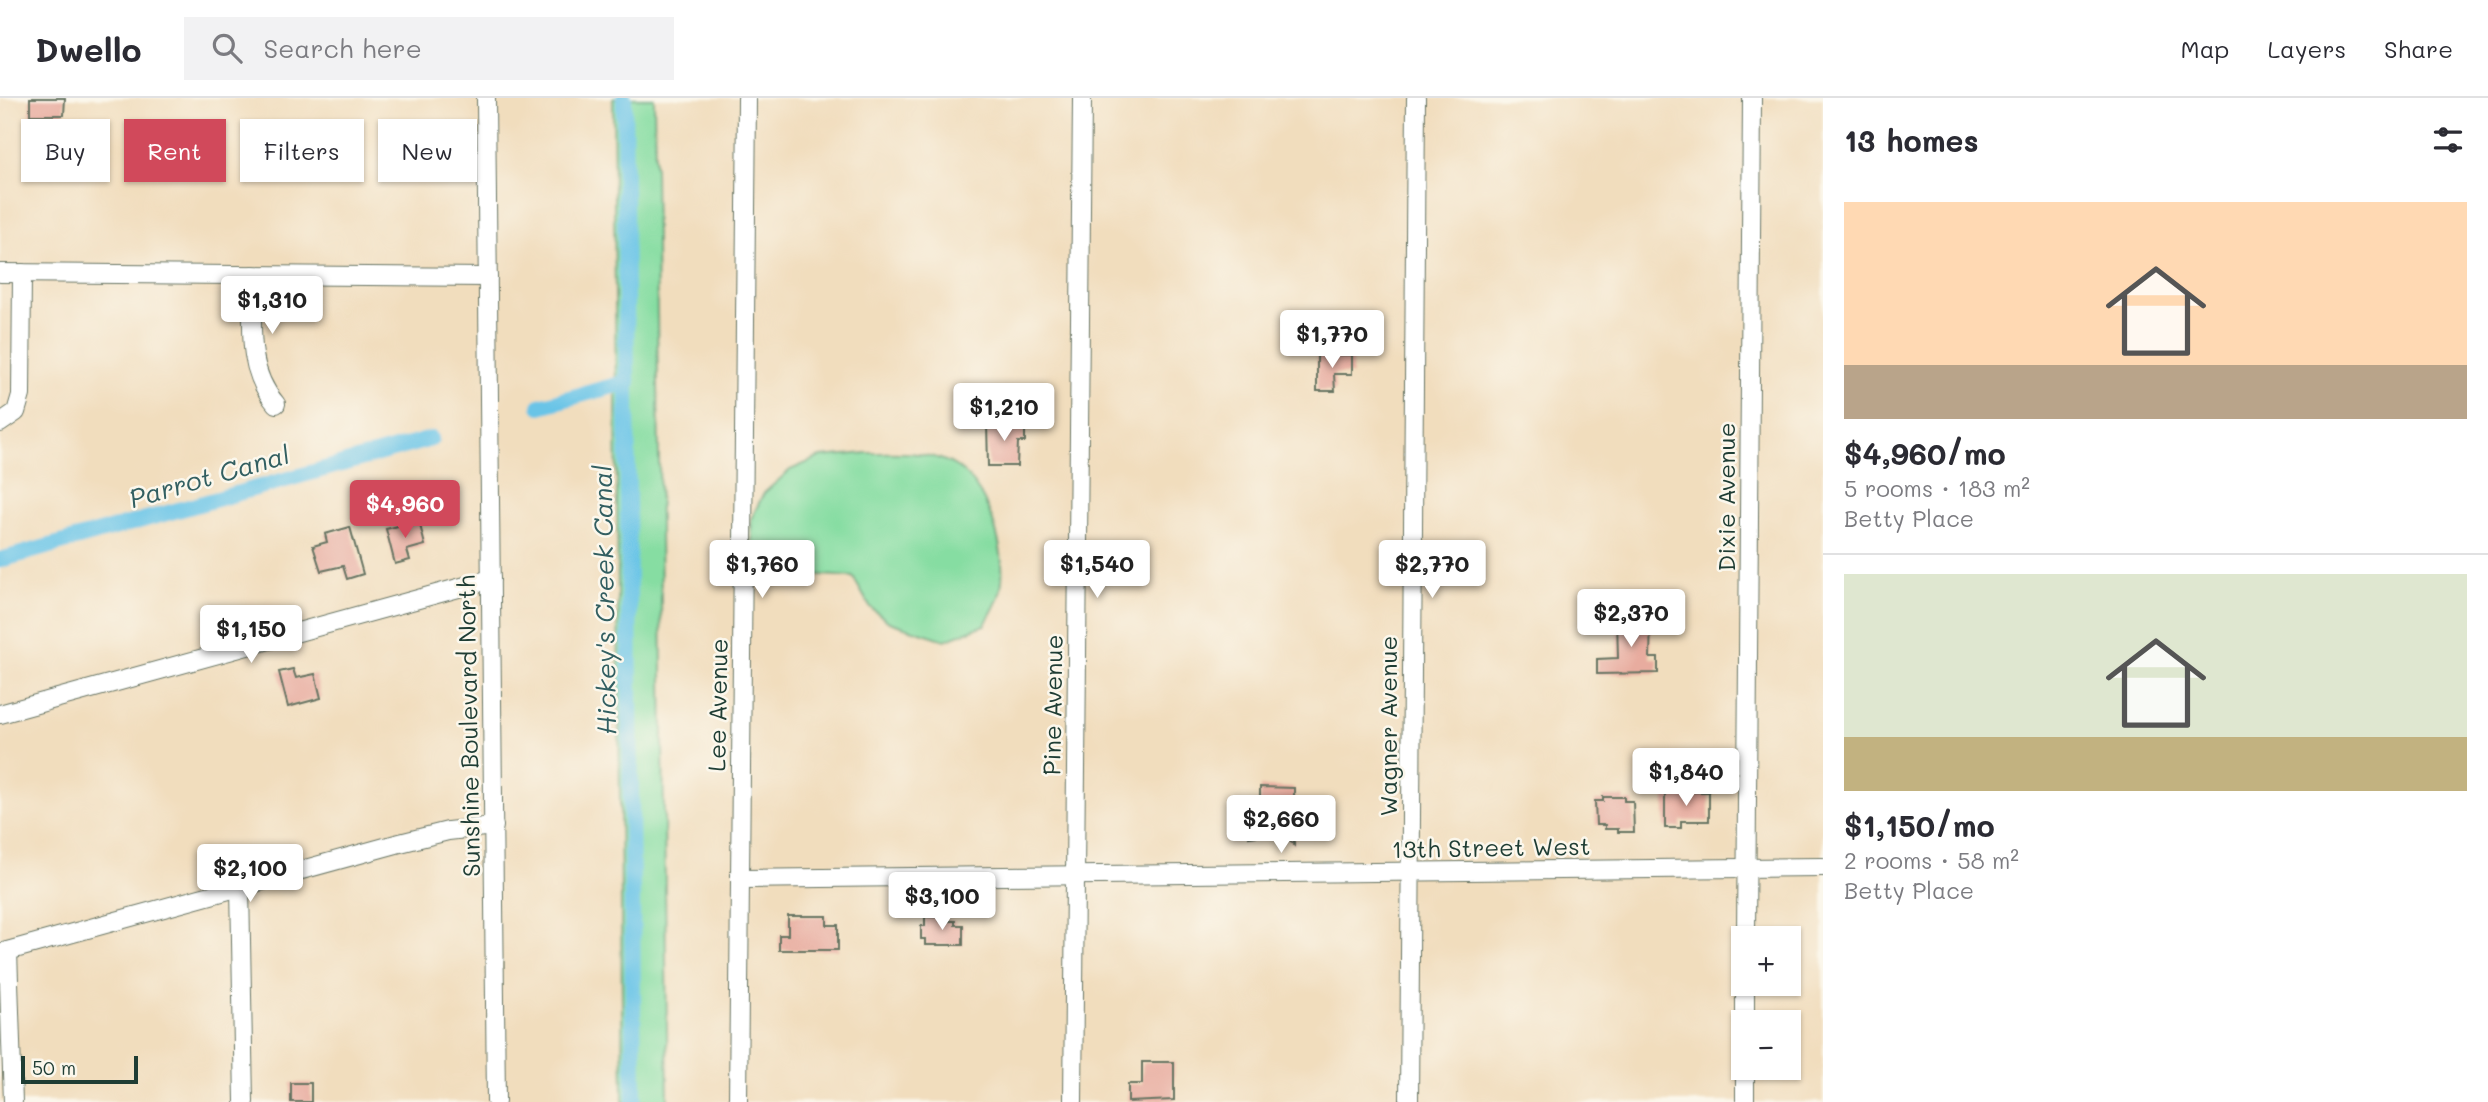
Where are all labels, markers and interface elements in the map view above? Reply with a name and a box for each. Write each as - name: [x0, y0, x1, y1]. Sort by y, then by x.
- search box: [184, 17, 674, 80]
- text: Dwello: [35, 27, 142, 70]
- icon: search: [208, 29, 246, 67]
- text: Search here: [264, 31, 422, 65]
- text: Map: [2181, 33, 2229, 64]
- text: Layers: [2267, 33, 2346, 64]
- text: Share: [2384, 33, 2453, 64]
- chip: Buy: [21, 119, 110, 182]
- chip: Rent: [124, 119, 226, 182]
- chip: Filters: [240, 119, 364, 182]
- chip: New: [378, 119, 477, 182]
- text: 13 homes: [1844, 120, 1979, 160]
- icon: filters: [2429, 121, 2467, 159]
- icon: home: [2093, 248, 2219, 374]
- pin: $1,310: [215, 276, 329, 336]
- text: $1,310: [237, 284, 307, 314]
- pin: $1,770: [1275, 310, 1389, 370]
- text: $1,770: [1296, 318, 1368, 348]
- pin: $1,210: [947, 384, 1061, 443]
- text: $1,210: [969, 391, 1039, 421]
- street label: Dixie Avenue: [1710, 423, 1741, 571]
- text: $4,960/mo: [1844, 433, 2006, 473]
- water label: Parrot Canal: [125, 437, 294, 515]
- water label: Hickey's Creek Canal: [585, 464, 623, 735]
- text: 5 rooms · 183 m²: [1844, 473, 2030, 503]
- pin: $4,960: [348, 480, 462, 540]
- text: $4,960: [366, 488, 444, 518]
- text: Betty Place: [1844, 503, 1974, 533]
- pin: $1,760: [705, 540, 819, 600]
- pin: $1,540: [1040, 540, 1154, 600]
- pin: $2,770: [1375, 540, 1489, 600]
- text: $1,760: [726, 548, 798, 578]
- text: $1,540: [1060, 548, 1134, 578]
- text: $2,770: [1395, 548, 1469, 578]
- street label: Sunshine Boulevard North: [450, 575, 486, 877]
- pin: $2,370: [1574, 589, 1688, 649]
- text: $2,370: [1593, 597, 1669, 627]
- pin: $1,150: [194, 606, 308, 665]
- text: $1,150: [216, 613, 286, 643]
- icon: home: [2093, 620, 2219, 746]
- street label: Pine Avenue: [1035, 634, 1069, 776]
- street label: Wagner Avenue: [1372, 636, 1403, 816]
- street label: Lee Avenue: [700, 638, 734, 772]
- pin: $1,840: [1629, 748, 1743, 808]
- text: $1,840: [1648, 756, 1724, 786]
- pin: $2,660: [1224, 796, 1338, 855]
- text: $2,660: [1243, 803, 1319, 833]
- text: $1,150/mo: [1844, 805, 1995, 845]
- street label: 13th Street West: [1391, 830, 1591, 864]
- pin: $2,100: [193, 844, 307, 904]
- text: 2 rooms · 58 m²: [1844, 845, 2019, 875]
- text: $2,100: [213, 852, 287, 882]
- pin: $3,100: [885, 872, 999, 932]
- text: Betty Place: [1844, 875, 1974, 905]
- text: $3,100: [905, 880, 979, 910]
- map controls: [1731, 926, 1801, 1080]
- button: +: [1731, 926, 1801, 996]
- button: −: [1731, 1010, 1801, 1080]
- scale bar: [21, 1053, 138, 1085]
- text: 50 m: [32, 1055, 76, 1080]

